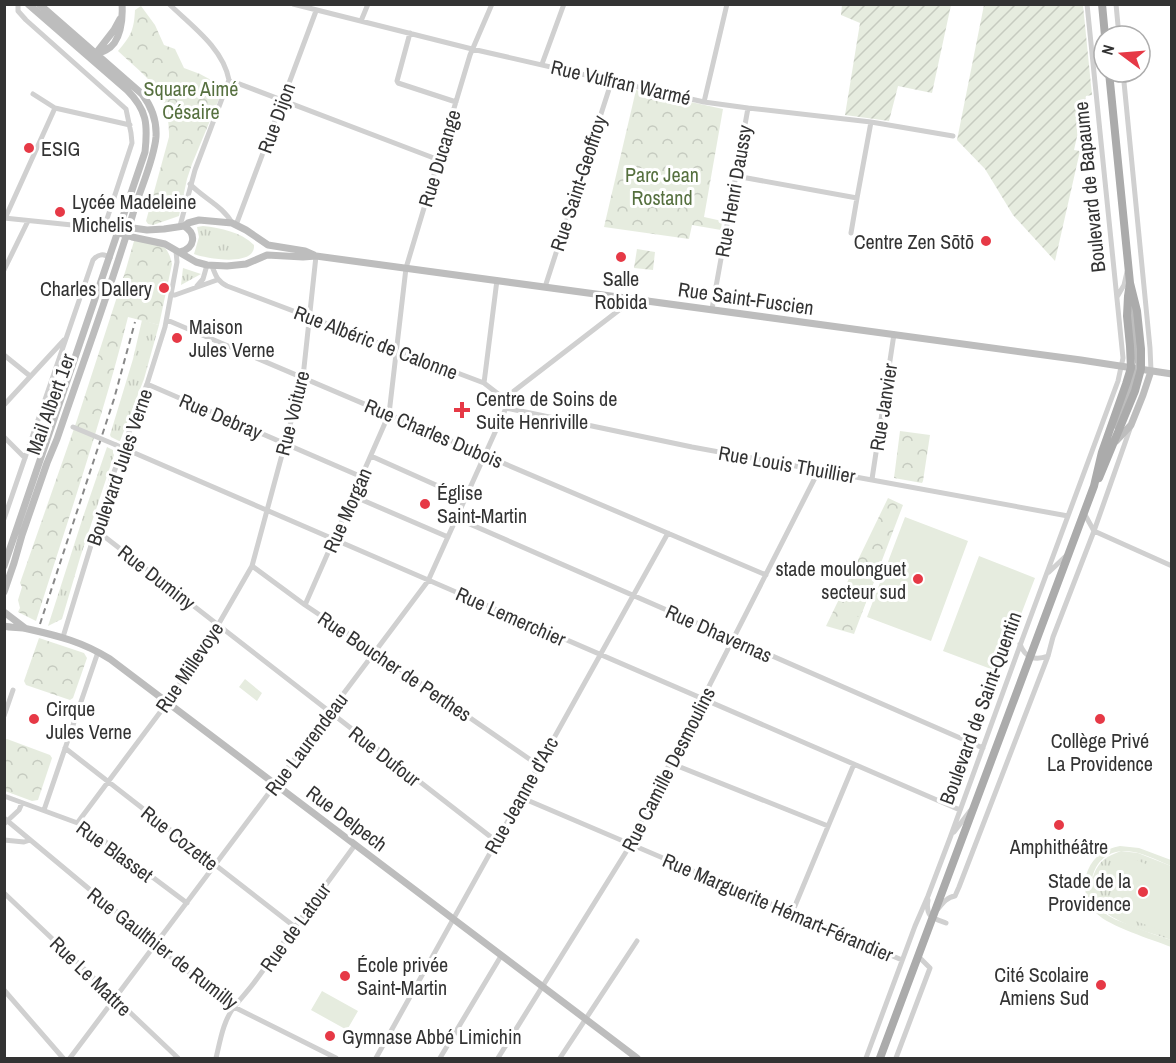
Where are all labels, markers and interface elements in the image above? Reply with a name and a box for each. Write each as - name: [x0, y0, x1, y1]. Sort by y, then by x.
- north arrow: [1092, 24, 1152, 84]
- text: N: [1096, 42, 1119, 57]
- street label: Rue Vulfran Warmé: [548, 53, 694, 111]
- park label: Square Aimé Césaire: [144, 75, 238, 125]
- street label: Rue Dijon: [251, 79, 301, 157]
- street label: Boulevard de Bapaume: [1067, 100, 1111, 274]
- street label: Rue Ducange: [411, 106, 467, 210]
- street label: Rue Saint-Geoffroy: [543, 111, 613, 254]
- street label: Rue Henri Daussy: [708, 122, 758, 259]
- place label: ESIG: [41, 135, 80, 162]
- marker: ESIG: [22, 141, 36, 155]
- park label: Parc Jean Rostand: [625, 161, 699, 211]
- place label: Lycée Madeleine Michelis: [72, 188, 196, 238]
- marker: Lycée Madeleine Michelis: [53, 205, 67, 219]
- place label: Centre Zen Sōtō: [854, 228, 974, 255]
- marker: Centre Zen Sōtō: [979, 234, 993, 248]
- marker: Salle Robida: [614, 250, 628, 264]
- place label: Salle Robida: [595, 265, 647, 315]
- place label: Charles Dallery: [40, 275, 153, 302]
- street label: Rue Saint-Fuscien: [676, 275, 816, 321]
- marker: Charles Dallery: [157, 281, 171, 295]
- street label: Rue Albéric de Calonne: [290, 298, 462, 386]
- place label: Maison Jules Verne: [189, 313, 275, 363]
- marker: Maison Jules Verne: [170, 331, 184, 345]
- street label: Mail Albert 1er: [19, 349, 81, 458]
- street label: Rue Janvier: [863, 361, 903, 453]
- street label: Rue Voiture: [268, 368, 316, 458]
- street label: Boulevard Jules Verne: [80, 385, 158, 549]
- place label: Centre de Soins de Suite Henriville: [476, 385, 617, 435]
- street label: Rue Debray: [175, 386, 267, 446]
- street label: Rue Charles Dubois: [361, 392, 507, 474]
- marker: Centre de Soins de Suite Henriville: [453, 401, 471, 419]
- street label: Rue Louis Thuillier: [717, 439, 858, 489]
- street label: Rue Morgan: [316, 463, 378, 557]
- place label: Église Saint-Martin: [437, 479, 527, 529]
- marker: Église Saint-Martin: [418, 497, 432, 511]
- street label: Rue Duminy: [113, 538, 202, 616]
- place label: stade moulonguet secteur sud: [776, 555, 906, 605]
- marker: stade moulonguet secteur sud: [911, 572, 925, 586]
- street label: Rue Lemerchier: [452, 580, 571, 652]
- street label: Rue Dhavernas: [661, 597, 777, 669]
- street label: Rue Boucher de Perthes: [313, 605, 477, 727]
- street label: Boulevard de Saint-Quentin: [933, 608, 1027, 808]
- street label: Rue Millevoye: [149, 616, 229, 718]
- street label: Rue Camille Desmoulins: [615, 682, 721, 856]
- street label: Rue Laurendeau: [258, 687, 354, 801]
- place label: Cirque Jules Verne: [46, 695, 132, 745]
- marker: Cirque Jules Verne: [27, 712, 41, 726]
- marker: Collège Privé La Providence: [1093, 712, 1107, 726]
- street label: Rue Dufour: [344, 720, 427, 793]
- place label: Collège Privé La Providence: [1047, 727, 1153, 777]
- street label: Rue Jeanne d'Arc: [478, 732, 564, 858]
- street label: Rue Delpech: [301, 779, 393, 857]
- street label: Rue Cozette: [136, 799, 224, 877]
- street label: Rue Blasset: [71, 814, 159, 888]
- marker: Amphithéâtre: [1052, 818, 1066, 832]
- place label: Amphithéâtre: [1009, 833, 1108, 860]
- street label: Rue Marguerite Hémart-Férandier: [659, 846, 898, 968]
- place label: Stade de la Providence: [1048, 867, 1131, 917]
- street label: Rue de Latour: [254, 877, 337, 977]
- street label: Rue Gaulthier de Rumilly: [82, 881, 244, 1016]
- marker: Stade de la Providence: [1136, 885, 1150, 899]
- street label: Rue Le Mattre: [44, 930, 138, 1022]
- place label: École privée Saint-Martin: [357, 951, 448, 1001]
- place label: Cité Scolaire Amiens Sud: [994, 961, 1089, 1011]
- marker: École privée Saint-Martin: [338, 969, 352, 983]
- marker: Cité Scolaire Amiens Sud: [1094, 978, 1108, 992]
- place label: Gymnase Abbé Limichin: [342, 1023, 522, 1050]
- marker: Gymnase Abbé Limichin: [323, 1029, 337, 1043]

